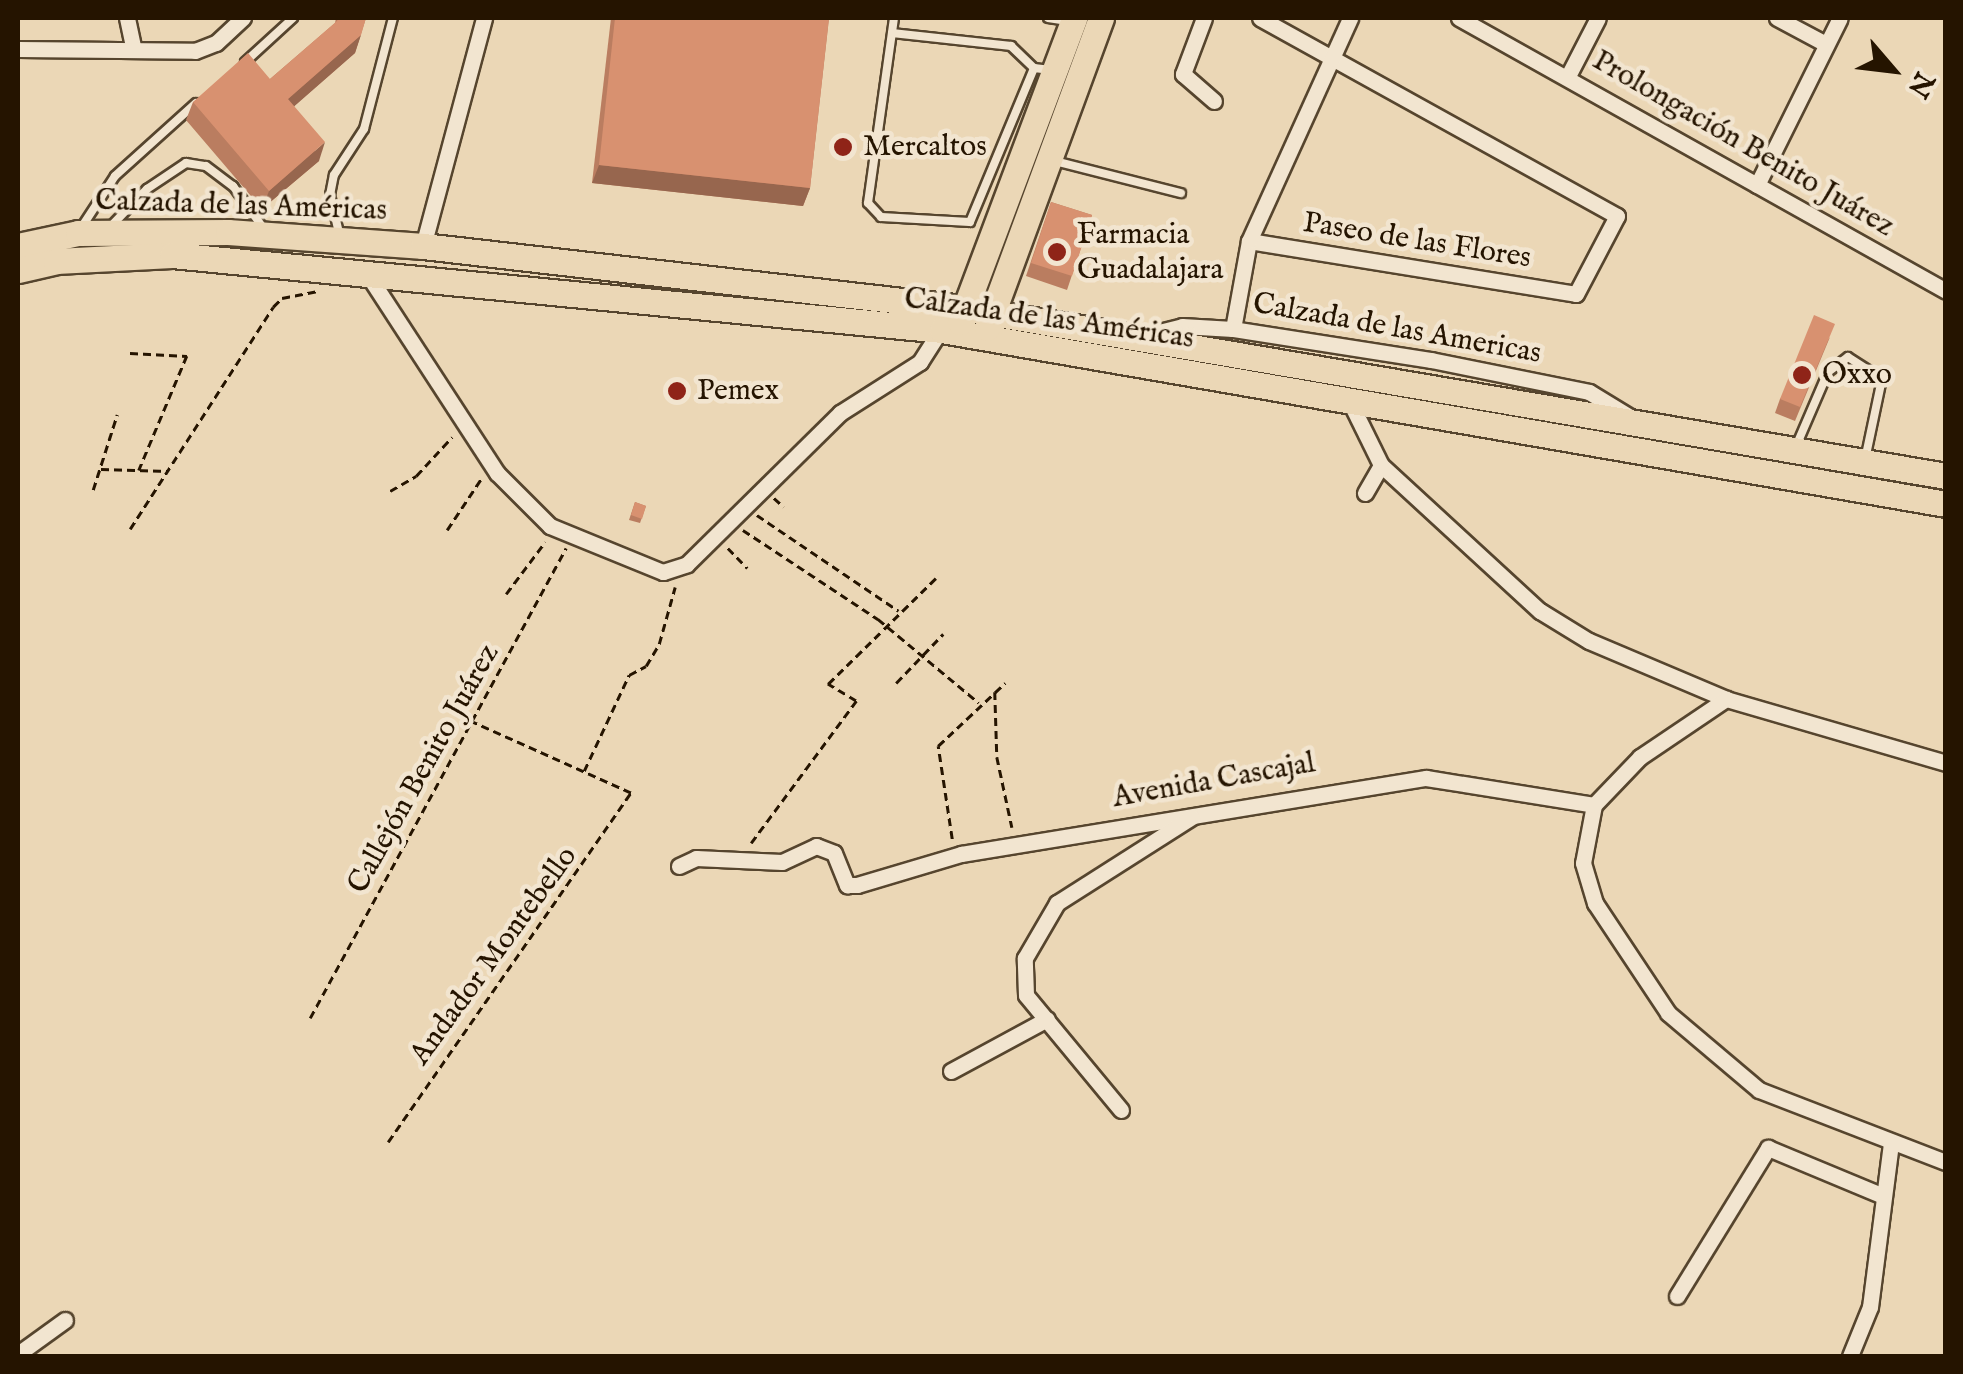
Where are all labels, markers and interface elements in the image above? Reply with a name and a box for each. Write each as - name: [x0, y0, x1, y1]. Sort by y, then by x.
- north arrow: [1843, 20, 1943, 120]
- street label: Prolongación Benito Juárez: [1586, 43, 1900, 245]
- text: N: [1899, 65, 1941, 103]
- place label: Mercaltos: [863, 129, 987, 165]
- marker: Mercaltos: [832, 136, 854, 158]
- street label: Calzada de las Américas: [94, 183, 388, 229]
- street label: Paseo de las Flores: [1300, 205, 1534, 277]
- place label: Farmacia Guadalajara: [1077, 217, 1224, 288]
- marker: Farmacia Guadalajara: [1046, 241, 1068, 263]
- street label: Calzada de las Américas: [902, 281, 1196, 357]
- street label: Calzada de las Americas: [1250, 286, 1544, 372]
- place label: Oxxo: [1822, 357, 1892, 393]
- marker: Oxxo: [1791, 364, 1813, 386]
- place label: Pemex: [697, 373, 779, 409]
- marker: Pemex: [666, 380, 688, 402]
- street label: Callejón Benito Juárez: [341, 638, 507, 900]
- street label: Avenida Cascajal: [1110, 745, 1318, 817]
- street label: Andador Montebello: [403, 840, 585, 1072]

